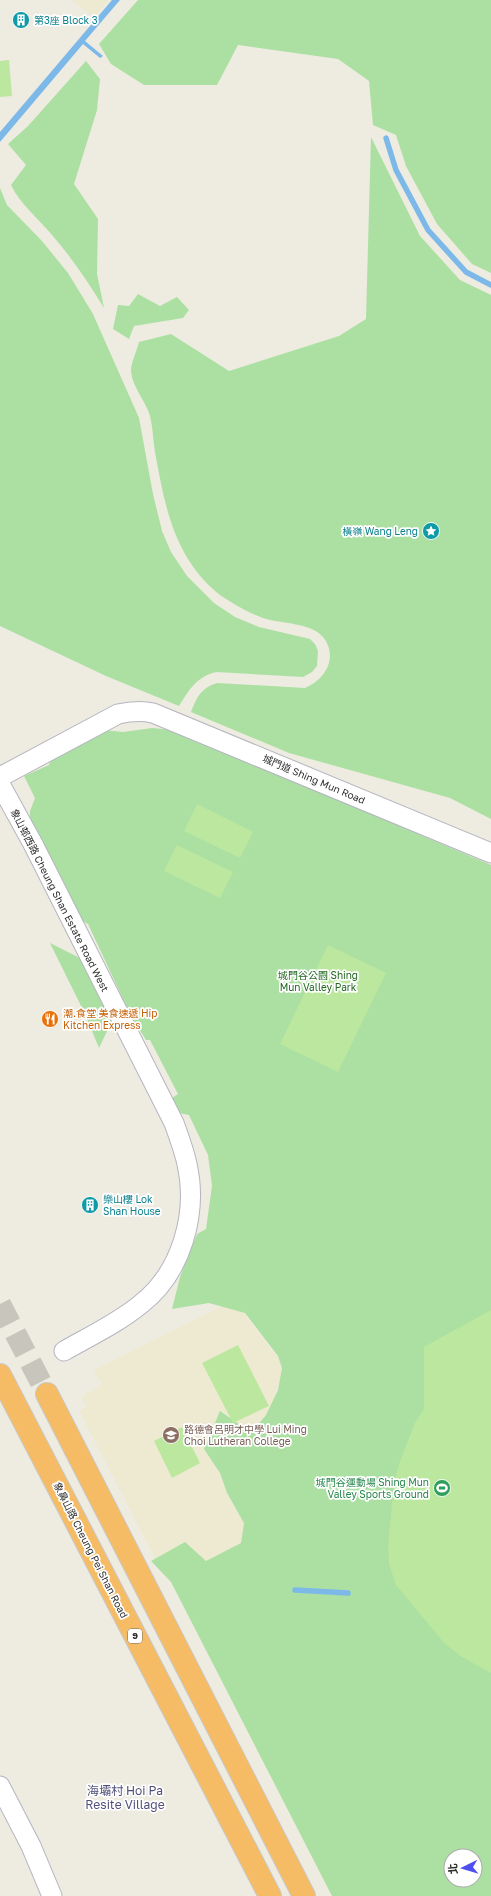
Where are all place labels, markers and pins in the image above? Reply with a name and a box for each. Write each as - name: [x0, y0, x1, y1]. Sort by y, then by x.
- building icon: 第3座 Block 3: [11, 10, 31, 30]
- place label: 第3座 Block 3: [34, 14, 98, 26]
- place icon: 橫嶺 Wang Leng: [421, 521, 441, 541]
- place label: 橫嶺 Wang Leng: [342, 525, 418, 537]
- place label: 潮.食堂 美食速遞 Hip Kitchen Express: [63, 1007, 157, 1031]
- restaurant icon: 潮.食堂 美食速遞 Hip Kitchen Express: [40, 1009, 60, 1029]
- place label: 樂山樓 Lok Shan House: [103, 1193, 161, 1217]
- building icon: 樂山樓 Lok Shan House: [80, 1195, 100, 1215]
- place label: 路德會呂明才中學 Lui Ming Choi Lutheran College: [184, 1423, 307, 1447]
- school or university icon: 路德會呂明才中學 Lui Ming Choi Lutheran College: [161, 1425, 181, 1445]
- place label: 城門谷運動場 Shing Mun Valley Sports Ground: [316, 1476, 429, 1500]
- sports icon: 城門谷運動場 Shing Mun Valley Sports Ground: [432, 1478, 452, 1498]

